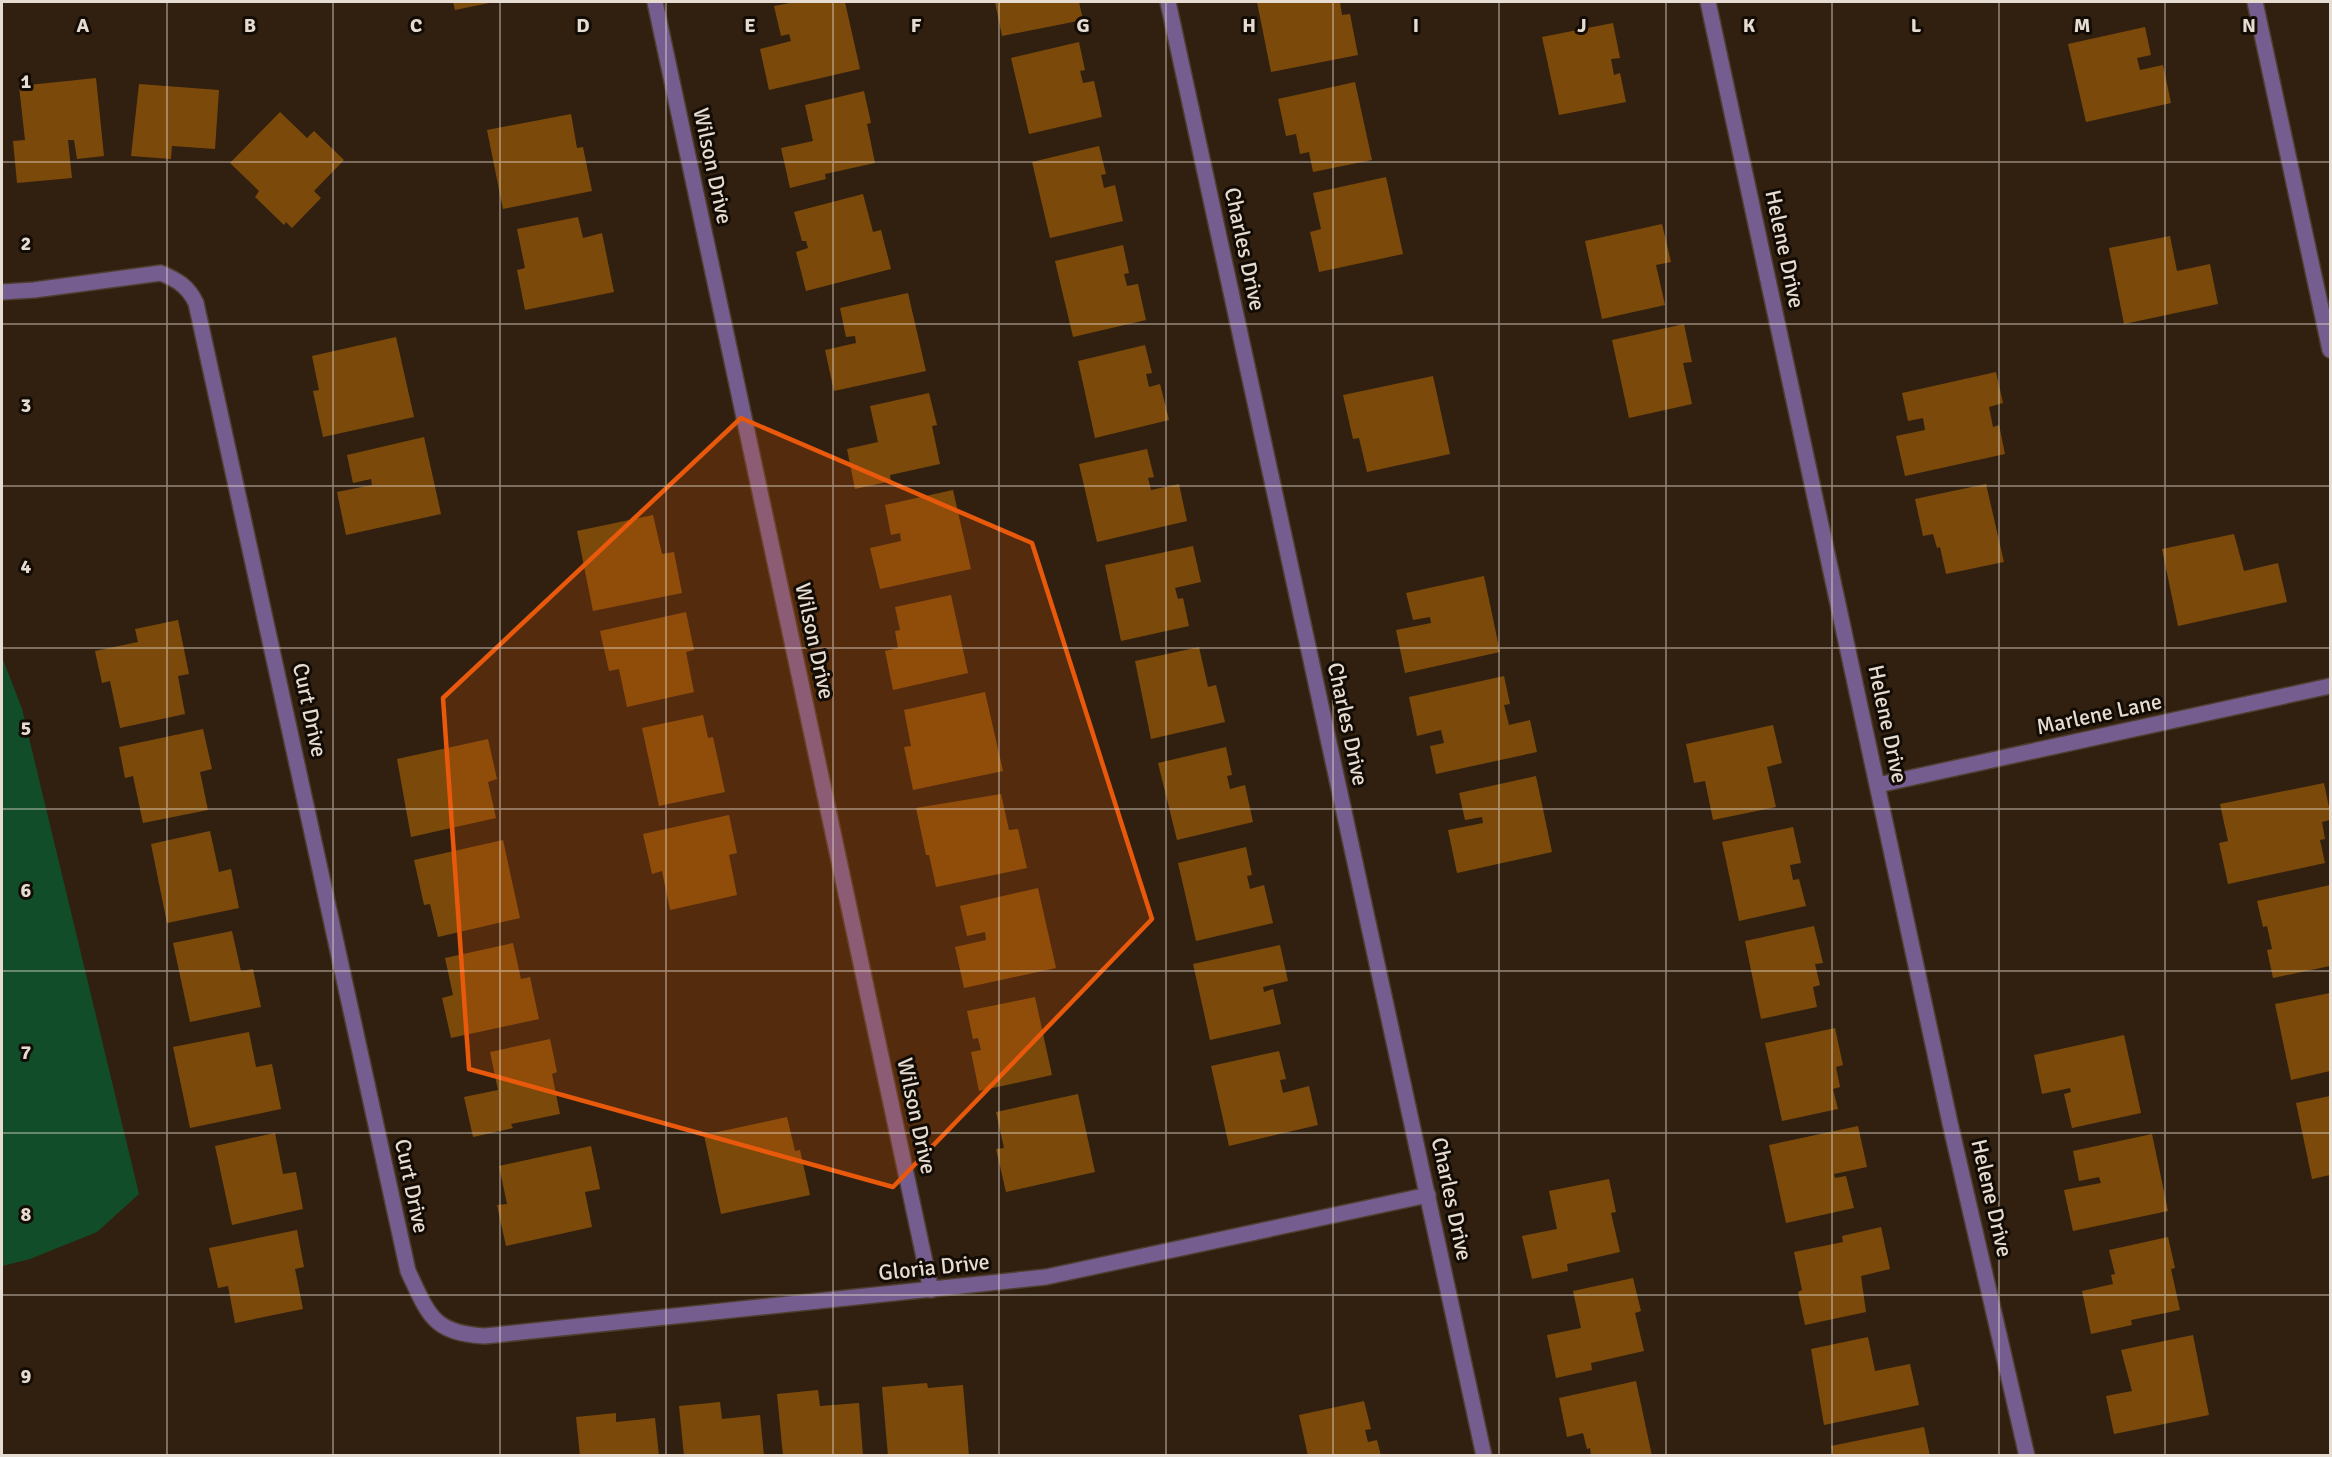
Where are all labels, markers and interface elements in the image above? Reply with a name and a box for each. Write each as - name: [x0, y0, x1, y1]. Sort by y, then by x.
- text: A: [77, 13, 90, 38]
- text: B: [244, 13, 256, 38]
- text: C: [410, 13, 422, 38]
- text: D: [576, 13, 590, 38]
- text: E: [744, 13, 756, 38]
- text: F: [911, 13, 922, 38]
- text: G: [1076, 13, 1090, 38]
- text: H: [1242, 13, 1256, 38]
- text: I: [1413, 13, 1419, 38]
- text: J: [1577, 13, 1587, 38]
- text: K: [1743, 13, 1756, 38]
- text: L: [1911, 13, 1922, 38]
- text: M: [2074, 13, 2090, 38]
- text: N: [2242, 13, 2256, 38]
- text: 1: [21, 69, 32, 94]
- street label: Wilson Drive: [688, 105, 738, 227]
- street label: Charles Drive: [1219, 185, 1271, 313]
- street label: Helene Drive: [1759, 187, 1811, 311]
- text: 2: [21, 231, 31, 256]
- text: 3: [21, 393, 31, 418]
- text: 4: [21, 554, 32, 579]
- street label: Wilson Drive: [790, 580, 840, 702]
- street label: Curt Drive: [287, 660, 333, 760]
- street label: Charles Drive: [1322, 660, 1374, 788]
- street label: Helene Drive: [1862, 662, 1914, 786]
- street label: Marlene Lane: [2034, 688, 2164, 740]
- text: 5: [21, 716, 31, 741]
- text: 6: [21, 878, 32, 903]
- text: 7: [21, 1040, 32, 1065]
- street label: Wilson Drive: [892, 1055, 942, 1177]
- street label: Charles Drive: [1426, 1135, 1478, 1263]
- street label: Curt Drive: [389, 1136, 435, 1236]
- street label: Helene Drive: [1965, 1136, 2019, 1260]
- text: 8: [21, 1202, 32, 1227]
- street label: Gloria Drive: [877, 1248, 991, 1286]
- text: 9: [21, 1364, 32, 1389]

